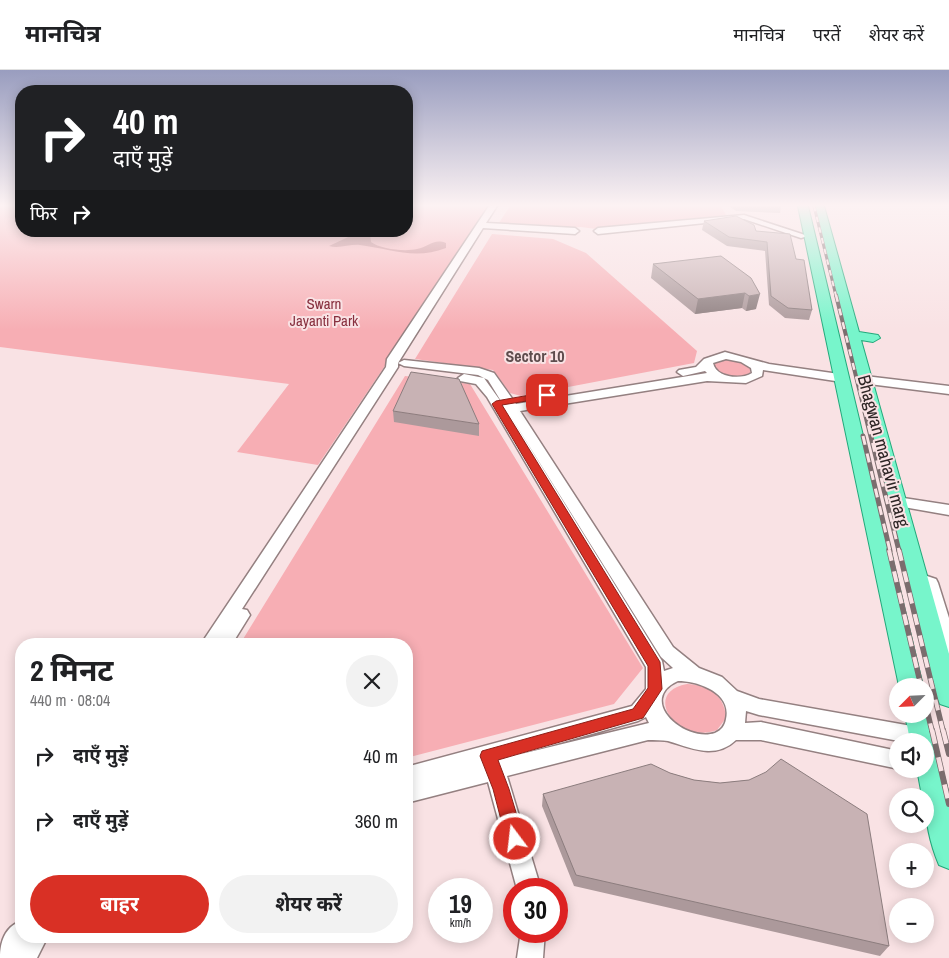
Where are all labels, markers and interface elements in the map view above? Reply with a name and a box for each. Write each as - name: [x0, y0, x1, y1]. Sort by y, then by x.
- text: मानचित्र: [25, 17, 101, 49]
- text: मानचित्र: [733, 22, 785, 47]
- text: परतें: [813, 22, 841, 47]
- text: शेयर करें: [869, 22, 924, 47]
- text: 40 m: [113, 98, 178, 145]
- icon: right: [30, 105, 95, 170]
- text: दाएँ मुड़ें: [113, 143, 173, 173]
- text: फिर: [30, 200, 57, 226]
- icon: right: [67, 200, 95, 228]
- park label: Swarn Jayanti Park: [290, 293, 359, 331]
- district label: Sector 10: [505, 345, 565, 367]
- street label: Bhagwan mahavir marg: [852, 372, 917, 531]
- pin: [526, 374, 568, 416]
- icon: arrive: [533, 381, 561, 409]
- text: 2 मिनट: [30, 650, 114, 690]
- button: close: [346, 655, 398, 707]
- north arrow: [889, 678, 934, 722]
- map controls: [889, 678, 934, 943]
- text: 440 m · 08:04: [30, 689, 110, 711]
- button: sound: [889, 733, 934, 778]
- icon: right: [30, 742, 58, 770]
- text: दाएँ मुड़ें: [73, 742, 128, 768]
- text: 40 m: [363, 743, 398, 769]
- button: search: [889, 788, 934, 833]
- icon: right: [30, 807, 58, 835]
- text: दाएँ मुड़ें: [73, 807, 128, 833]
- text: 360 m: [355, 808, 398, 834]
- position arrow: [488, 812, 540, 864]
- button: +: [889, 843, 934, 888]
- button: बाहर: [30, 875, 209, 933]
- button: शेयर करें: [219, 875, 398, 933]
- speed limit sign: 30: [503, 878, 568, 943]
- text: 19: [449, 887, 472, 921]
- button: −: [889, 898, 934, 943]
- text: km/h: [450, 915, 471, 931]

